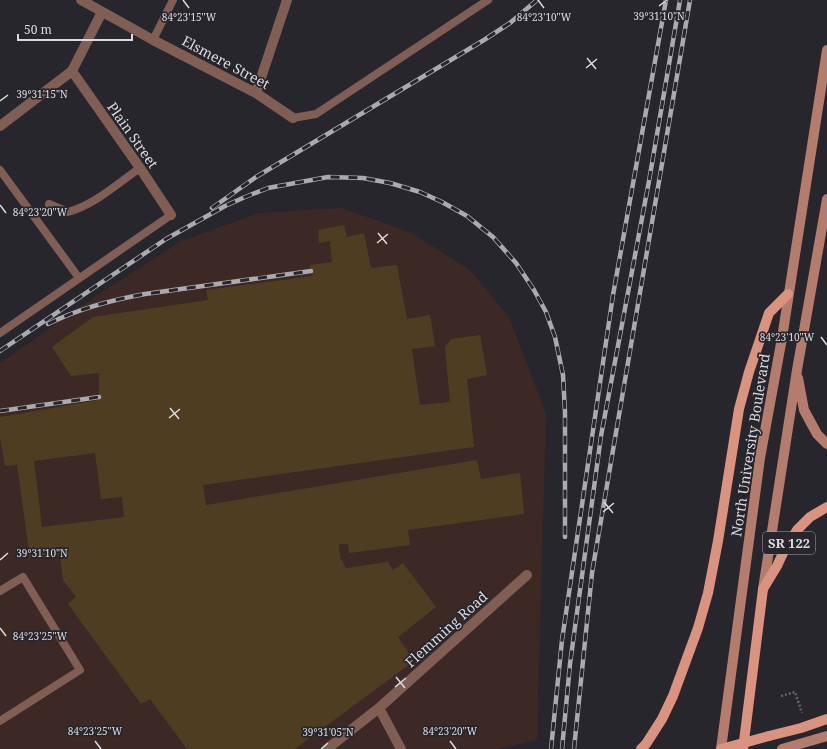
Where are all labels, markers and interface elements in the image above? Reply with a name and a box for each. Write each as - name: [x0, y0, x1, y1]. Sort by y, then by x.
- text: 39°31'10"N: [633, 9, 685, 23]
- text: 84°23'15"W: [162, 10, 217, 24]
- text: 84°23'10"W: [517, 10, 572, 24]
- scale bar: [18, 16, 132, 42]
- text: 50 m: [24, 21, 52, 38]
- street label: Elsmere Street: [179, 31, 273, 93]
- text: 39°31'15"N: [16, 87, 68, 101]
- street label: Plain Street: [103, 98, 163, 172]
- text: 84°23'20"W: [13, 205, 68, 219]
- text: 84°23'10"W: [760, 330, 815, 344]
- street label: North University Boulevard: [726, 352, 774, 538]
- road number: SR 122: [763, 532, 815, 554]
- text: 39°31'10"N: [16, 546, 68, 560]
- street label: Flemming Road: [401, 587, 492, 671]
- text: 84°23'25"W: [13, 629, 68, 643]
- text: 84°23'25"W: [68, 724, 123, 738]
- text: 84°23'20"W: [423, 724, 478, 738]
- text: 39°31'05"N: [302, 725, 354, 739]

